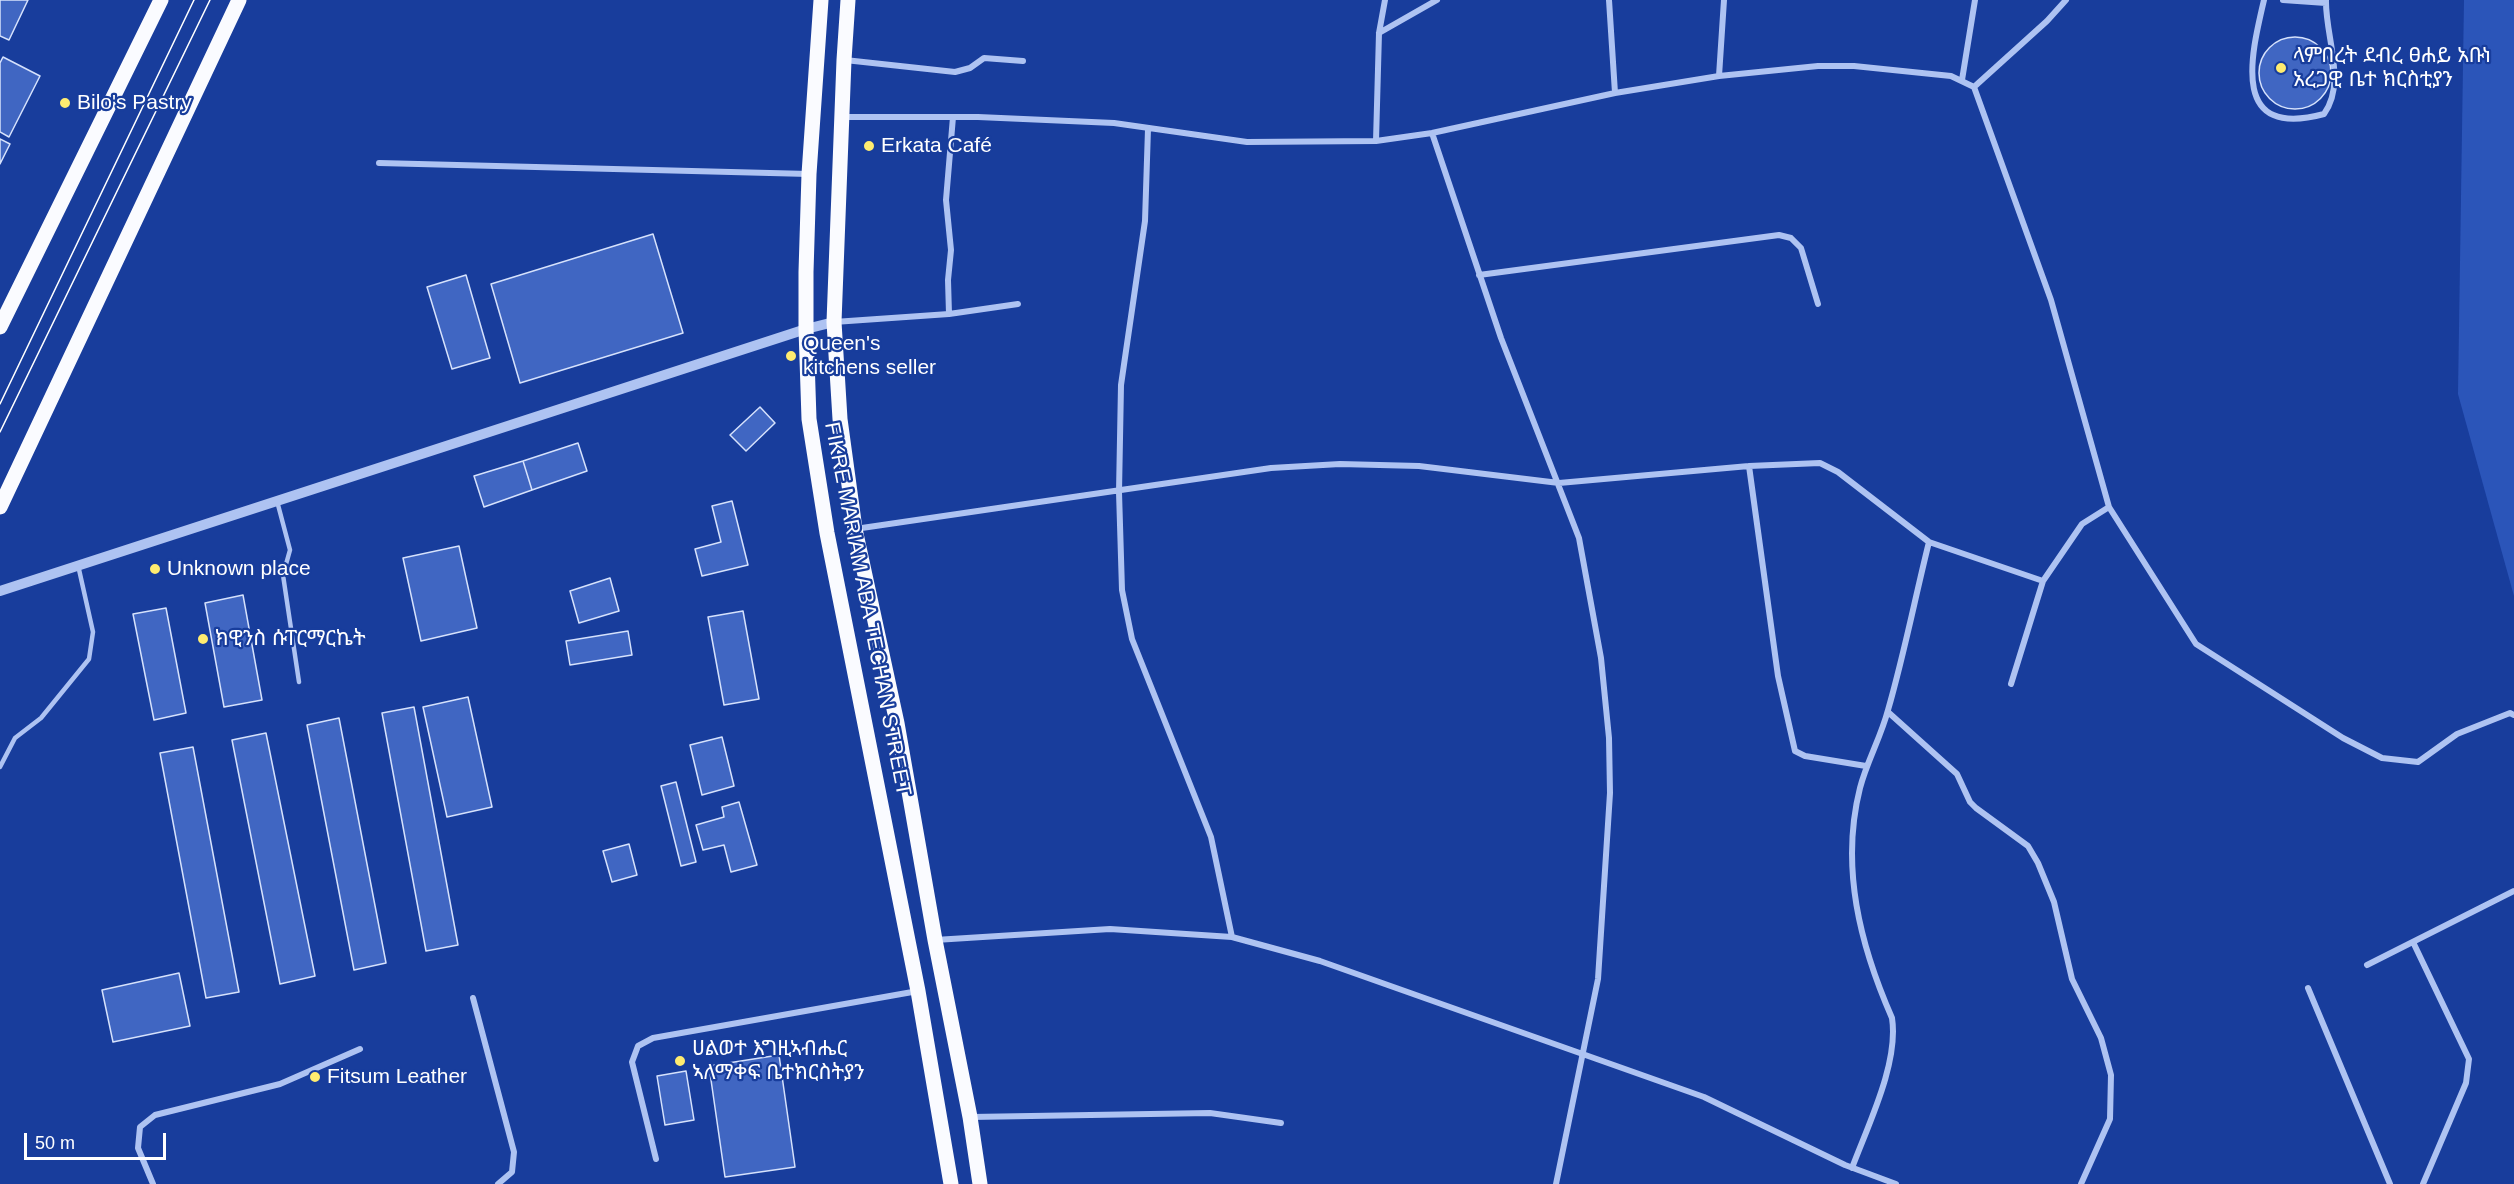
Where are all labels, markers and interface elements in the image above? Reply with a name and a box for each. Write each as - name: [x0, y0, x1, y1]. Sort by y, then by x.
- place label: ላምበረት ደብረ ፀሐይ አቡነ አረጋዊ ቤተ ክርስቲያን: [2293, 43, 2491, 93]
- marker: ላምበረት ደብረ ፀሐይ አቡነ አረጋዊ ቤተ ክርስቲያን: [2274, 61, 2288, 75]
- place label: Bilo's Pastry: [77, 90, 192, 116]
- marker: Bilo's Pastry: [58, 96, 72, 110]
- place label: Erkata Café: [881, 133, 992, 159]
- marker: Erkata Café: [862, 139, 876, 153]
- place label: Queen's kitchens seller: [803, 331, 936, 381]
- marker: Queen's kitchens seller: [784, 349, 798, 363]
- street label: FIKRE MARIAM ABA TECHAN STREET: [818, 420, 916, 798]
- place label: Unknown place: [167, 556, 311, 582]
- marker: Unknown place: [148, 562, 162, 576]
- place label: ክዊንስ ሱፐርማርኬት: [215, 626, 366, 652]
- marker: ክዊንስ ሱፐርማርኬት: [196, 632, 210, 646]
- place label: ሀልወተ እግዚኣብሔር ኣለማቀፍ ቤተክርስትያን: [692, 1036, 864, 1086]
- marker: ሀልወተ እግዚኣብሔር ኣለማቀፍ ቤተክርስትያን: [673, 1054, 687, 1068]
- place label: Fitsum Leather: [327, 1064, 467, 1090]
- marker: Fitsum Leather: [308, 1070, 322, 1084]
- scale bar: [27, 1121, 170, 1159]
- text: 50 m: [35, 1133, 75, 1153]

